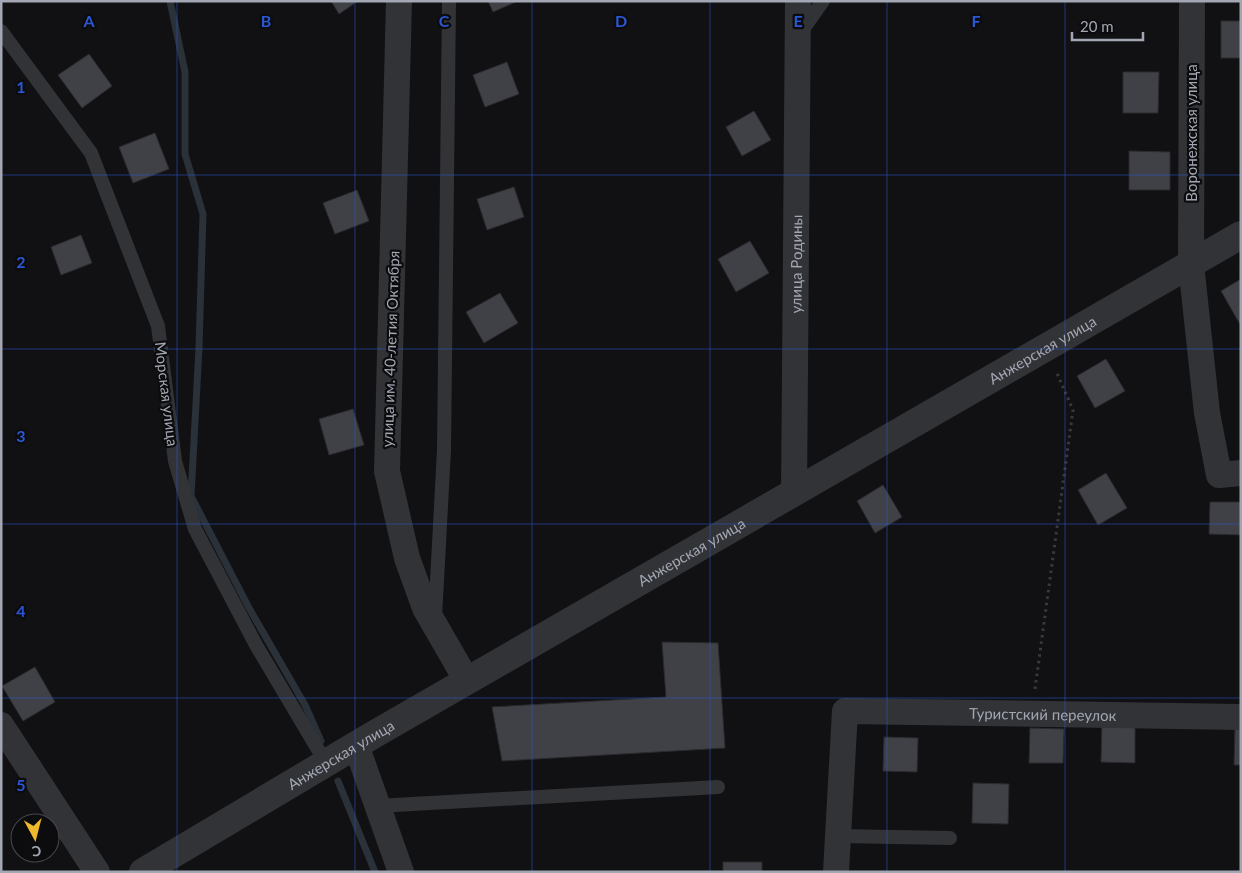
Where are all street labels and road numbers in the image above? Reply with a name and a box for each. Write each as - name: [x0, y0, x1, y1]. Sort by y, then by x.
- street label: Воронежская улица: [1182, 64, 1200, 202]
- street label: улица Родины: [786, 214, 805, 314]
- street label: улица им. 40-летия Октября: [378, 250, 402, 448]
- street label: Анжерская улица: [985, 311, 1099, 388]
- street label: Морская улица: [152, 341, 182, 447]
- street label: Анжерская улица: [634, 514, 748, 590]
- street label: Туристский переулок: [969, 704, 1117, 724]
- street label: Анжерская улица: [284, 716, 397, 793]

